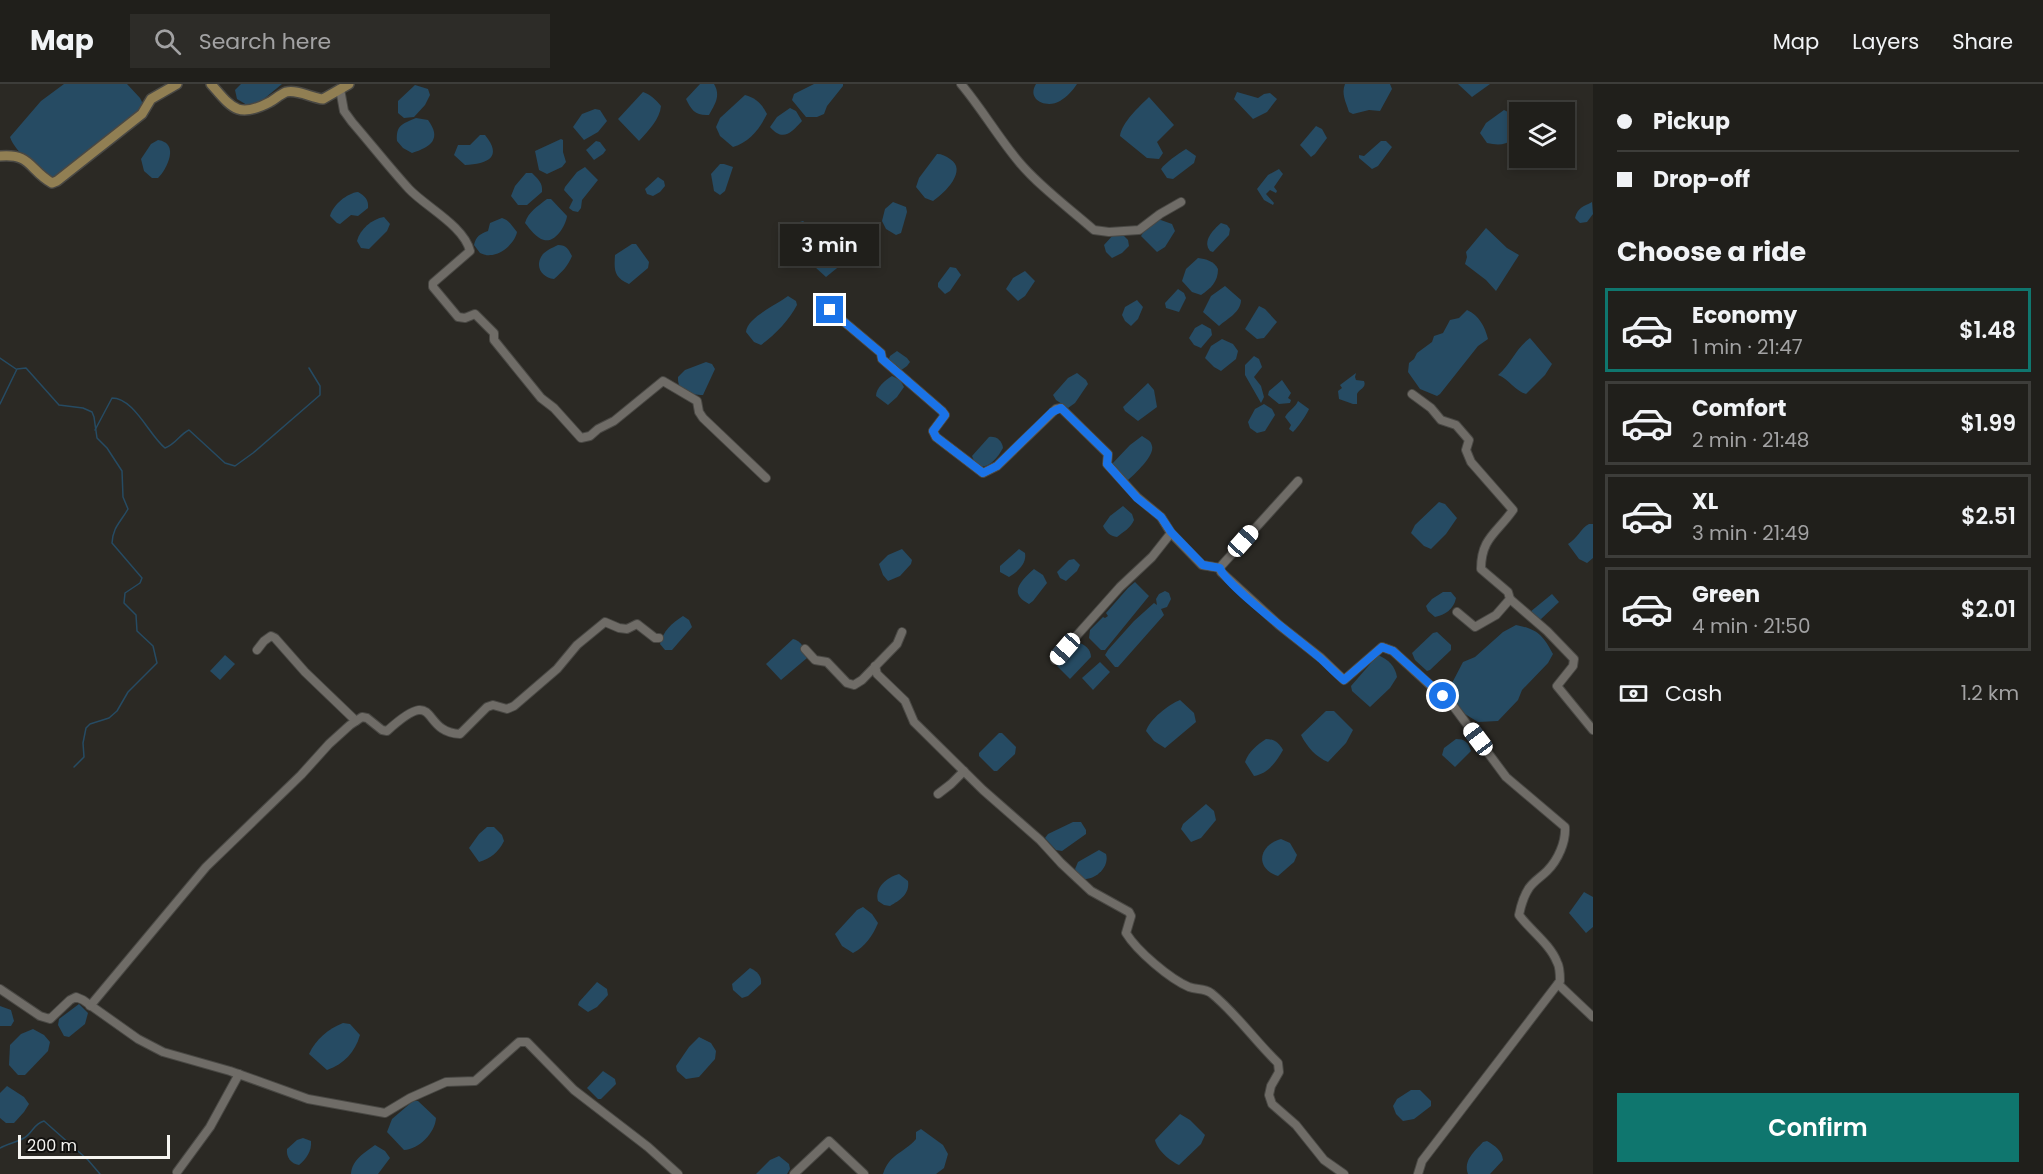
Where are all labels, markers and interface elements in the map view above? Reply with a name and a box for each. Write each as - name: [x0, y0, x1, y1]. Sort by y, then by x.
- search box: [130, 14, 550, 68]
- text: Map: [30, 21, 94, 60]
- icon: search: [151, 25, 184, 58]
- text: Search here: [199, 26, 331, 57]
- text: Map: [1773, 27, 1819, 56]
- text: Layers: [1852, 27, 1919, 56]
- text: Share: [1952, 27, 2013, 56]
- map controls: [1509, 102, 1575, 168]
- button: layers: [1509, 102, 1575, 168]
- text: Pickup: [1653, 106, 1730, 137]
- text: Drop-off: [1653, 164, 1750, 195]
- callout: 3 min: [780, 223, 880, 265]
- text: 3 min: [801, 231, 858, 259]
- text: Choose a ride: [1617, 233, 1806, 270]
- route end: [816, 296, 843, 323]
- text: Economy: [1692, 300, 1797, 331]
- icon: car: [1620, 303, 1674, 357]
- text: $1.48: [1959, 315, 2016, 346]
- text: 1 min · 21:47: [1692, 333, 1803, 361]
- text: Comfort: [1692, 393, 1786, 424]
- icon: car: [1620, 396, 1674, 450]
- text: $1.99: [1960, 408, 2016, 439]
- text: 2 min · 21:48: [1692, 426, 1809, 454]
- text: XL: [1692, 486, 1718, 517]
- icon: car: [1620, 489, 1674, 543]
- text: $2.51: [1961, 501, 2016, 532]
- text: 3 min · 21:49: [1692, 519, 1810, 547]
- car: [1224, 522, 1262, 560]
- text: Green: [1692, 579, 1760, 610]
- icon: car: [1620, 582, 1674, 636]
- text: $2.01: [1961, 594, 2016, 625]
- text: 4 min · 21:50: [1692, 612, 1810, 640]
- car: [1046, 630, 1084, 668]
- icon: cash: [1617, 677, 1650, 710]
- text: Cash: [1665, 678, 1722, 709]
- text: 1.2 km: [1961, 679, 2019, 707]
- route start: [1429, 682, 1456, 709]
- car: [1460, 719, 1496, 759]
- button: Confirm: [1617, 1093, 2019, 1162]
- scale bar: [18, 1132, 170, 1160]
- text: 200 m: [27, 1134, 77, 1157]

